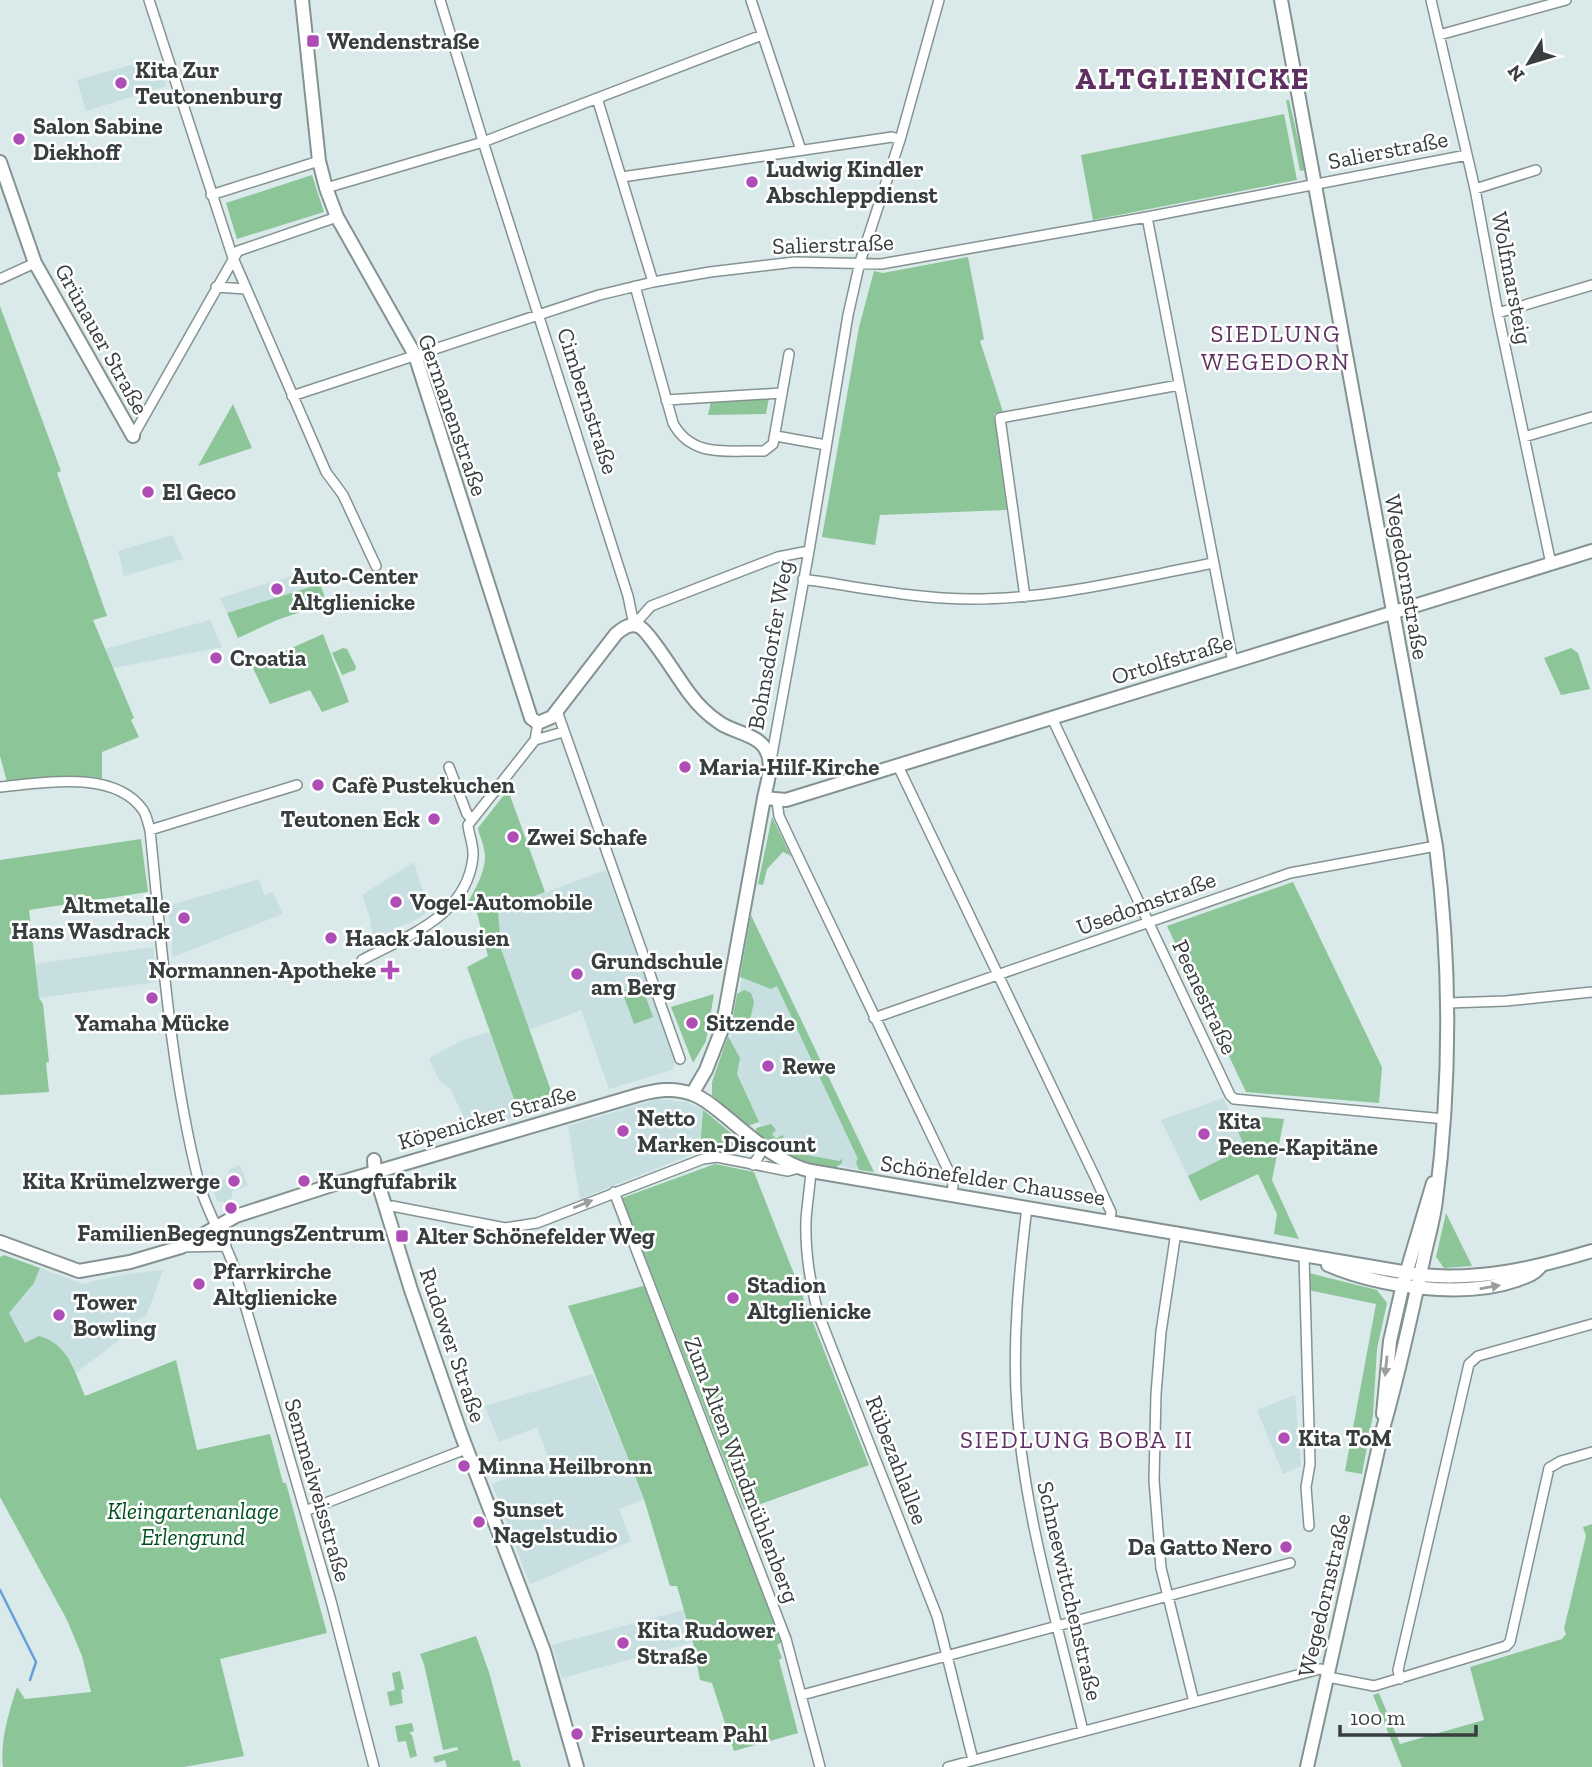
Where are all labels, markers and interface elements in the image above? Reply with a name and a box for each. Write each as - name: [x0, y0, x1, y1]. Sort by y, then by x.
- place label: Wendenstraße: [327, 27, 479, 55]
- north arrow: [1494, 28, 1564, 98]
- marker: Wendenstraße: [305, 33, 321, 49]
- place label: Kita Zur Teutonenburg: [135, 56, 282, 110]
- text: N: [1502, 60, 1530, 86]
- district label: ALTGLIENICKE: [1075, 61, 1311, 97]
- marker: Kita Zur Teutonenburg: [113, 75, 129, 91]
- place label: Salon Sabine Diekhoff: [33, 112, 163, 166]
- street label: Salierstraße: [1326, 125, 1450, 175]
- marker: Salon Sabine Diekhoff: [11, 131, 27, 147]
- place label: Ludwig Kindler Abschleppdienst: [766, 155, 938, 209]
- marker: Ludwig Kindler Abschleppdienst: [744, 174, 760, 190]
- street label: Wolfmarsteig: [1485, 209, 1539, 347]
- street label: Salierstraße: [772, 228, 894, 260]
- street label: Grünauer Straße: [49, 259, 155, 419]
- district label: SIEDLUNG WEGEDORN: [1201, 319, 1351, 376]
- street label: Cimbernstraße: [551, 324, 625, 478]
- street label: Germanenstraße: [412, 330, 494, 500]
- place label: El Geco: [162, 478, 236, 506]
- marker: El Geco: [140, 484, 156, 500]
- street label: Wegedornstraße: [1379, 492, 1435, 662]
- street label: Bohnsdorfer Weg: [741, 558, 799, 732]
- place label: Auto-Center Altglienicke: [291, 562, 418, 616]
- marker: Auto-Center Altglienicke: [269, 581, 285, 597]
- street label: Ortolfstraße: [1108, 627, 1236, 691]
- place label: Croatia: [230, 644, 307, 672]
- marker: Croatia: [208, 650, 224, 666]
- place label: Maria-Hilf-Kirche: [699, 753, 879, 781]
- marker: Maria-Hilf-Kirche: [677, 759, 693, 775]
- place label: Cafè Pustekuchen: [332, 771, 515, 799]
- marker: Cafè Pustekuchen: [310, 777, 326, 793]
- place label: Teutonen Eck: [280, 805, 420, 833]
- marker: Teutonen Eck: [426, 811, 442, 827]
- place label: Zwei Schafe: [527, 823, 647, 851]
- marker: Zwei Schafe: [505, 829, 521, 845]
- street label: Usedomstraße: [1073, 865, 1219, 941]
- place label: Vogel-Automobile: [410, 888, 593, 916]
- place label: Altmetalle Hans Wasdrack: [11, 891, 170, 945]
- marker: Vogel-Automobile: [388, 894, 404, 910]
- marker: Altmetalle Hans Wasdrack: [176, 910, 192, 926]
- place label: Haack Jalousien: [345, 924, 510, 952]
- marker: Haack Jalousien: [323, 930, 339, 946]
- street label: Peenestraße: [1166, 935, 1244, 1059]
- place label: Grundschule am Berg: [591, 947, 723, 1001]
- place label: Normannen-Apotheke: [149, 956, 376, 984]
- marker: Normannen-Apotheke: [382, 962, 398, 978]
- marker: Grundschule am Berg: [569, 966, 585, 982]
- marker: Yamaha Mücke: [144, 990, 160, 1006]
- place label: Yamaha Mücke: [75, 1009, 229, 1037]
- place label: Sitzende: [706, 1009, 795, 1037]
- marker: Sitzende: [684, 1015, 700, 1031]
- place label: Rewe: [782, 1052, 836, 1080]
- marker: Rewe: [760, 1058, 776, 1074]
- street label: Köpenicker Straße: [395, 1078, 579, 1156]
- place label: Netto Marken-Discount: [637, 1104, 817, 1158]
- place label: Kita Peene-Kapitäne: [1218, 1107, 1378, 1161]
- marker: Netto Marken-Discount: [615, 1123, 631, 1139]
- marker: Kita Peene-Kapitäne: [1196, 1126, 1212, 1142]
- street label: Schönefelder Chaussee: [879, 1148, 1107, 1212]
- place label: Kita Krümelzwerge: [22, 1167, 220, 1195]
- place label: Kungfufabrik: [318, 1167, 457, 1195]
- marker: Kita Krümelzwerge: [226, 1173, 242, 1189]
- marker: Kungfufabrik: [296, 1173, 312, 1189]
- one-way arrow: [573, 1199, 594, 1210]
- marker: FamilienBegegnungsZentrum: [223, 1200, 239, 1216]
- place label: FamilienBegegnungsZentrum: [77, 1219, 385, 1247]
- place label: Alter Schönefelder Weg: [416, 1222, 655, 1250]
- marker: Alter Schönefelder Weg: [394, 1228, 410, 1244]
- place label: Pfarrkirche Altglienicke: [213, 1257, 337, 1311]
- street label: Rudower Straße: [413, 1264, 493, 1426]
- place label: Stadion Altglienicke: [747, 1271, 871, 1325]
- marker: Pfarrkirche Altglienicke: [191, 1276, 207, 1292]
- one-way arrow: [1479, 1281, 1501, 1292]
- place label: Tower Bowling: [73, 1288, 156, 1342]
- marker: Stadion Altglienicke: [725, 1290, 741, 1306]
- marker: Tower Bowling: [51, 1307, 67, 1323]
- street label: Zum Alten Windmühlenberg: [678, 1333, 806, 1607]
- one-way arrow: [1381, 1355, 1392, 1377]
- street label: Rübezahlallee: [860, 1392, 934, 1528]
- street label: Semmelweisstraße: [278, 1395, 358, 1585]
- place label: Kita ToM: [1298, 1424, 1392, 1452]
- district label: SIEDLUNG BOBA II: [960, 1425, 1194, 1454]
- marker: Kita ToM: [1276, 1430, 1292, 1446]
- place label: Minna Heilbronn: [478, 1452, 653, 1480]
- marker: Minna Heilbronn: [456, 1458, 472, 1474]
- street label: Schneewittchenstraße: [1031, 1479, 1109, 1703]
- place label: Sunset Nagelstudio: [493, 1495, 617, 1549]
- park label: Kleingartenanlage Erlengrund: [107, 1497, 279, 1551]
- street label: Wegedornstraße: [1292, 1510, 1356, 1680]
- marker: Sunset Nagelstudio: [471, 1514, 487, 1530]
- place label: Da Gatto Nero: [1128, 1533, 1272, 1561]
- marker: Da Gatto Nero: [1278, 1539, 1294, 1555]
- place label: Kita Rudower Straße: [637, 1616, 776, 1670]
- marker: Kita Rudower Straße: [615, 1635, 631, 1651]
- scale bar: [1340, 1694, 1476, 1738]
- text: 100 m: [1350, 1705, 1405, 1730]
- place label: Friseurteam Pahl: [591, 1720, 768, 1748]
- marker: Friseurteam Pahl: [569, 1726, 585, 1742]

